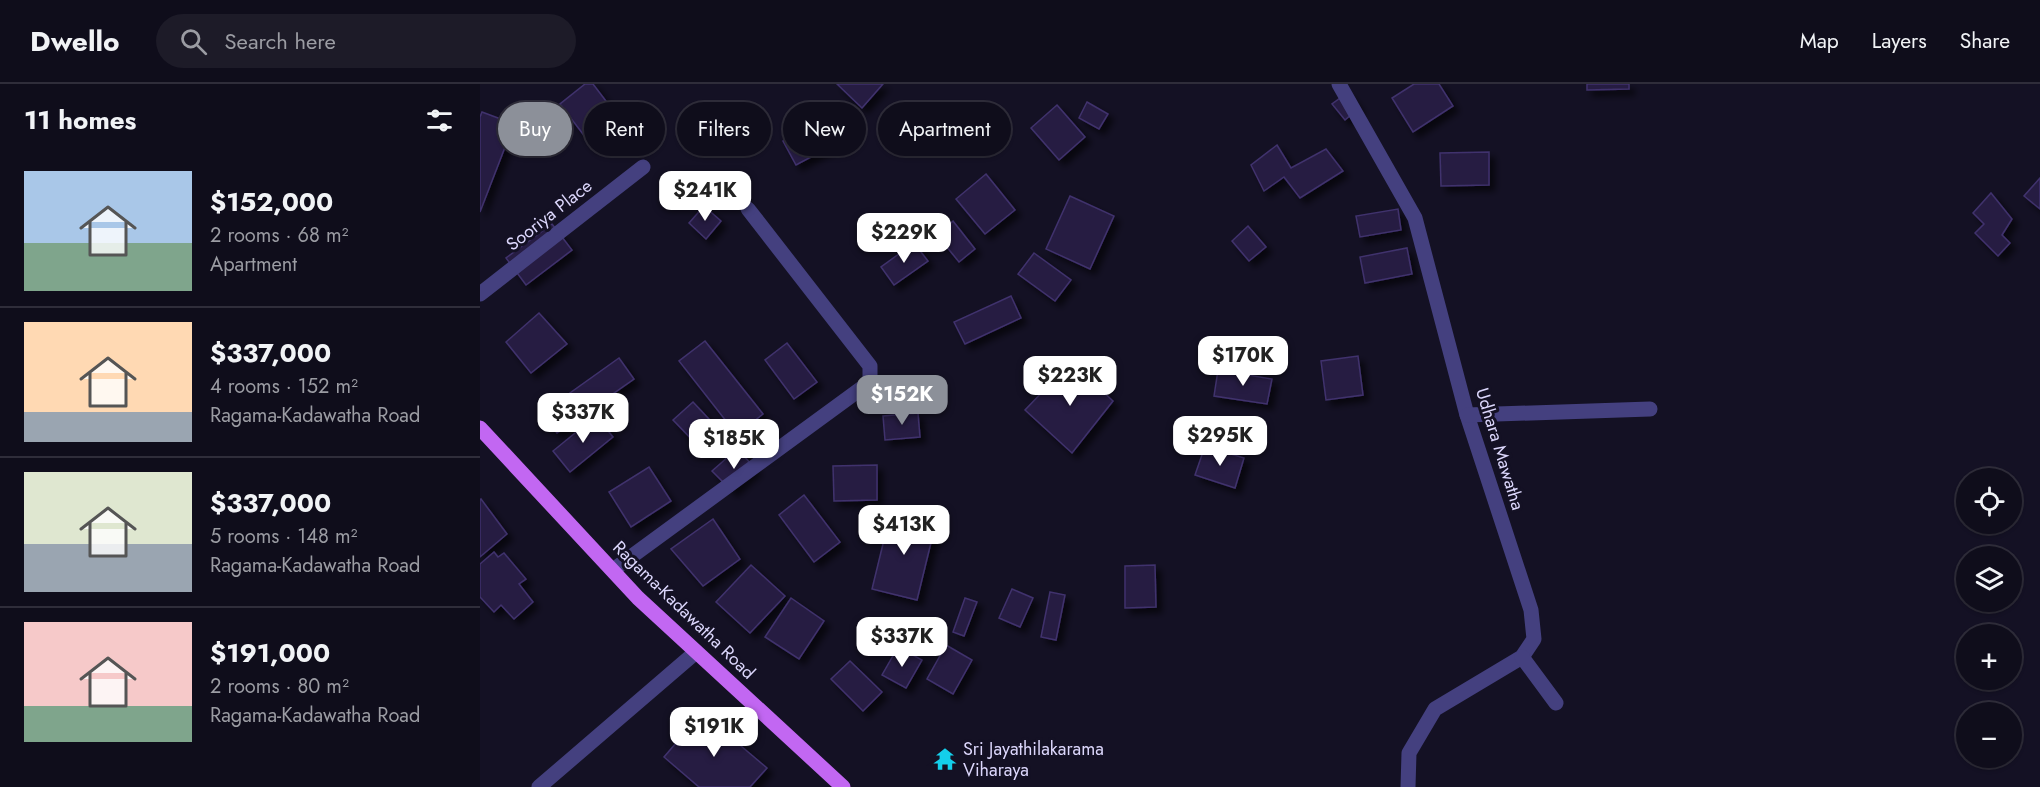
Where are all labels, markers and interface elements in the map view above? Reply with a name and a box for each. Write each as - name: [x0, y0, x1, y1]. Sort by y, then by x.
- search box: [156, 14, 576, 68]
- text: Dwello: [30, 21, 120, 62]
- icon: search: [177, 25, 210, 58]
- text: Search here: [225, 25, 336, 57]
- text: Map: [1800, 26, 1839, 56]
- text: Layers: [1872, 26, 1927, 56]
- text: Share: [1960, 26, 2010, 56]
- text: 11 homes: [24, 101, 136, 139]
- chip: Buy: [498, 102, 572, 156]
- chip: Rent: [584, 102, 665, 156]
- chip: Filters: [677, 102, 771, 156]
- chip: New: [783, 102, 866, 156]
- chip: Apartment: [878, 102, 1011, 156]
- icon: filters: [423, 104, 456, 137]
- pin: $241K: [663, 171, 747, 222]
- street label: Sooriya Place: [500, 173, 598, 257]
- text: $241K: [673, 176, 737, 205]
- text: $152,000: [210, 183, 333, 221]
- icon: home: [72, 195, 144, 267]
- pin: $229K: [862, 213, 946, 264]
- text: $229K: [871, 218, 937, 247]
- text: 2 rooms · 68 m²: [210, 221, 348, 250]
- text: Apartment: [210, 250, 297, 279]
- text: $337,000: [210, 334, 331, 372]
- pin: $170K: [1201, 336, 1285, 387]
- text: $170K: [1212, 341, 1274, 370]
- icon: home: [72, 346, 144, 418]
- pin: $223K: [1028, 356, 1112, 407]
- text: $223K: [1037, 361, 1103, 390]
- text: 4 rooms · 152 m²: [210, 372, 358, 401]
- pin: $152K: [860, 375, 944, 426]
- text: $152K: [871, 380, 933, 409]
- street label: Udhara Mawatha: [1469, 385, 1531, 513]
- pin: $337K: [541, 393, 625, 444]
- text: $337K: [551, 398, 615, 427]
- text: Ragama-Kadawatha Road: [210, 401, 420, 430]
- pin: $295K: [1178, 416, 1262, 467]
- pin: $185K: [692, 419, 776, 470]
- text: $295K: [1187, 421, 1253, 450]
- text: $185K: [703, 424, 765, 453]
- map controls: [1956, 468, 2022, 768]
- button: locate: [1956, 468, 2022, 534]
- text: $337,000: [210, 484, 331, 522]
- icon: home: [72, 496, 144, 568]
- pin: $413K: [862, 505, 946, 556]
- text: $413K: [873, 510, 935, 539]
- text: 5 rooms · 148 m²: [210, 522, 357, 551]
- street label: Ragama-Kadawatha Road: [607, 535, 761, 685]
- button: layers: [1956, 546, 2022, 612]
- text: Ragama-Kadawatha Road: [210, 551, 420, 580]
- pin: $337K: [860, 617, 944, 668]
- text: $337K: [870, 622, 934, 651]
- button: +: [1956, 624, 2022, 690]
- text: $191,000: [210, 634, 330, 672]
- icon: home: [72, 646, 144, 718]
- text: 2 rooms · 80 m²: [210, 672, 349, 701]
- text: Ragama-Kadawatha Road: [210, 701, 420, 730]
- button: −: [1956, 702, 2022, 768]
- pin: $191K: [672, 707, 756, 758]
- text: $191K: [684, 712, 744, 741]
- place label: Sri Jayathilakarama Viharaya: [963, 736, 1104, 783]
- temple icon: Sri Jayathilakarama Viharaya: [932, 746, 958, 772]

